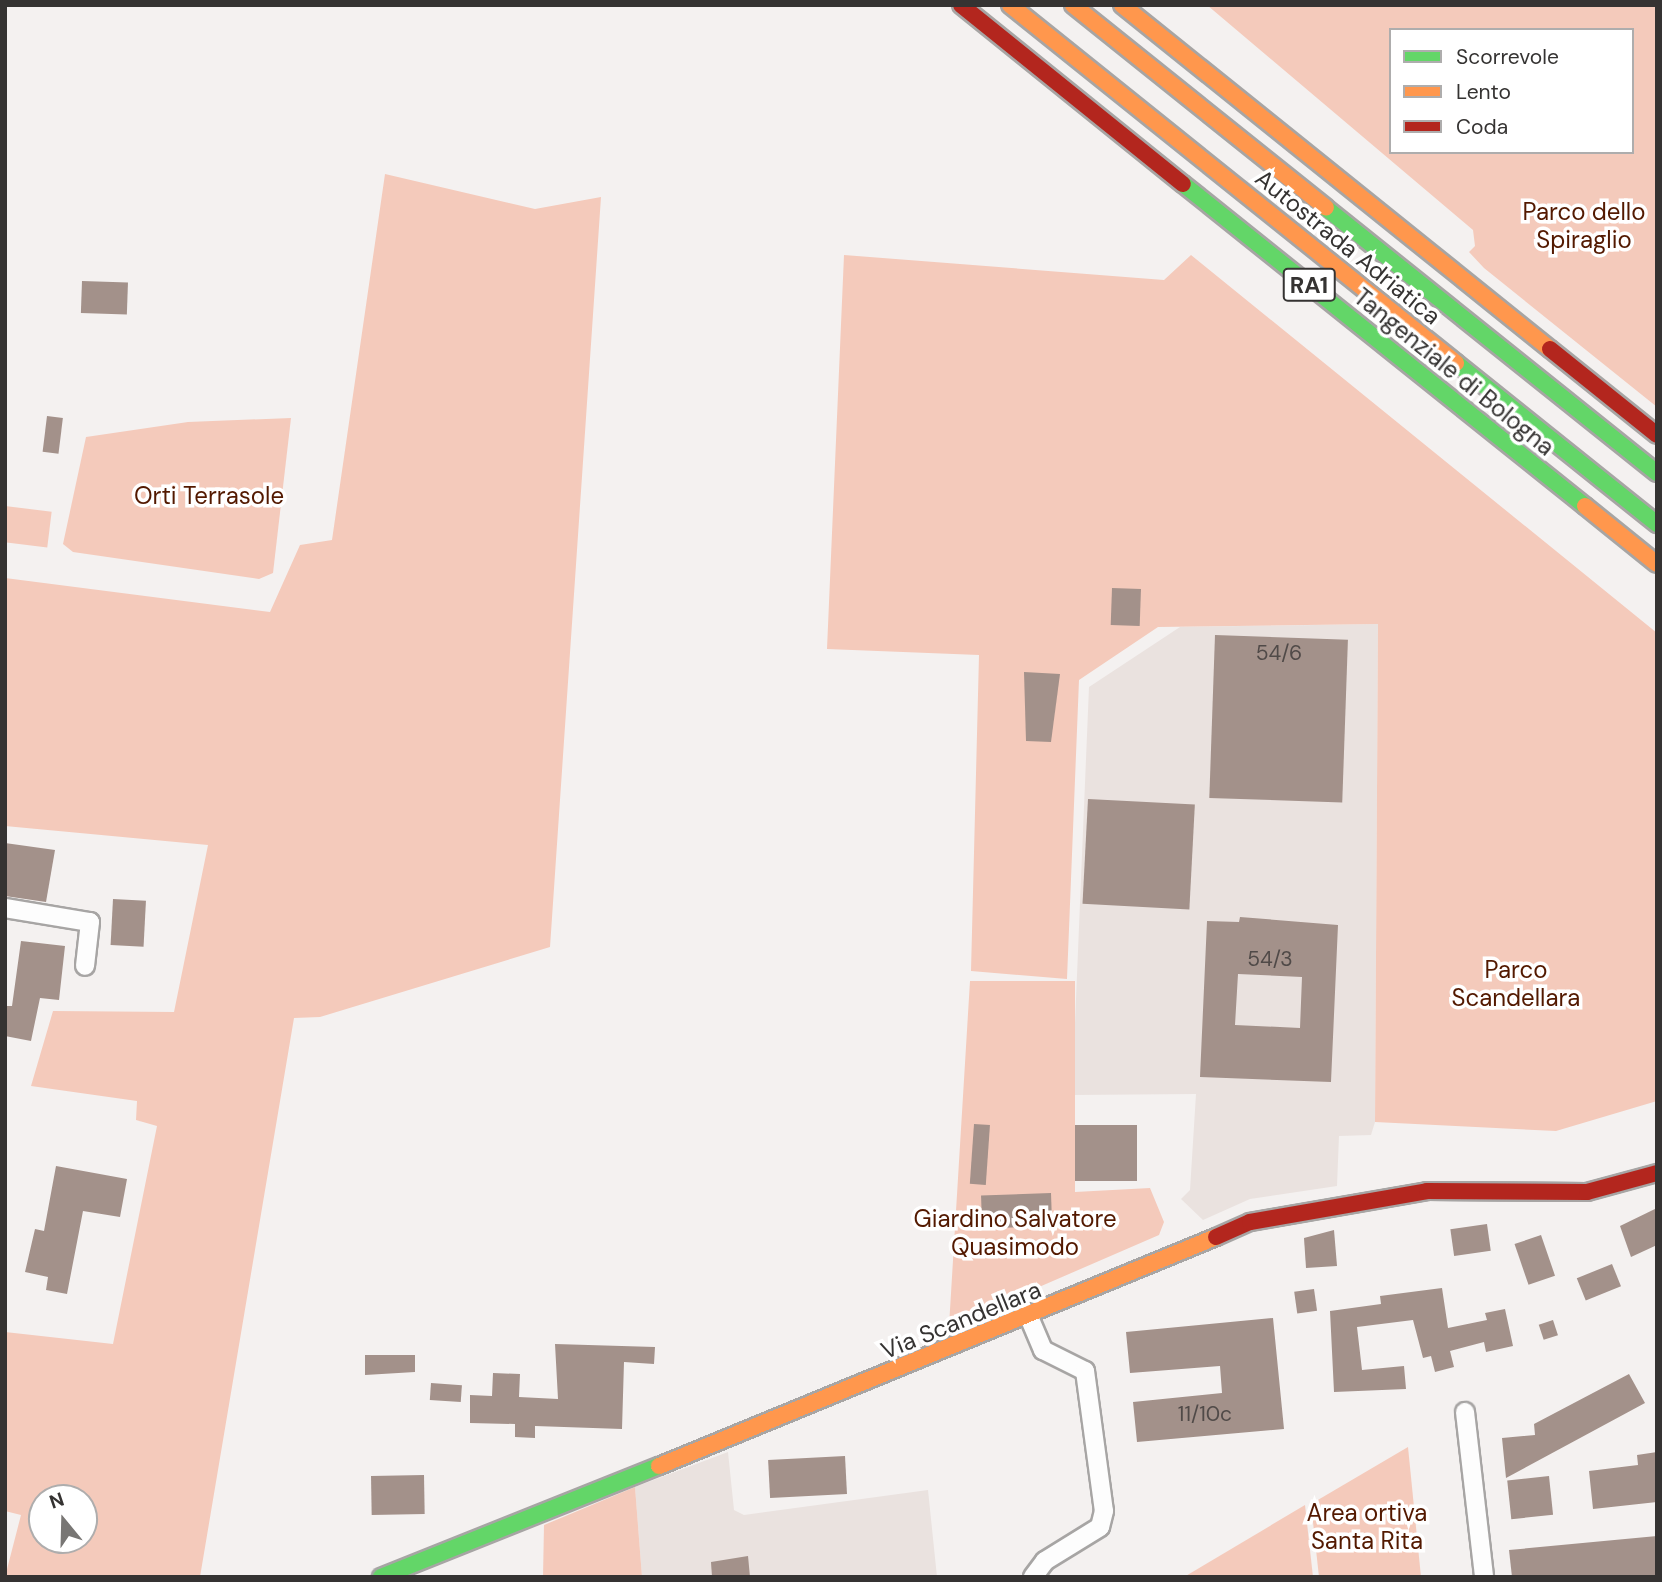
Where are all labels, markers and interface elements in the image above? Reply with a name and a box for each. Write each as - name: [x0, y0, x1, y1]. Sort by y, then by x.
- legend: [1389, 28, 1634, 154]
- text: Scorrevole: [1456, 43, 1559, 71]
- text: Lento: [1456, 78, 1511, 106]
- text: Coda: [1456, 113, 1508, 141]
- street label: Autostrada Adriatica: [1250, 164, 1446, 330]
- park label: Parco dello Spiraglio: [1523, 198, 1645, 254]
- road number: RA1: [1281, 266, 1337, 304]
- street label: Tangenziale di Bologna: [1348, 282, 1560, 462]
- park label: Orti Terrasole: [134, 482, 284, 510]
- house number: 54/6: [1256, 640, 1302, 666]
- house number: 54/3: [1247, 946, 1293, 972]
- park label: Parco Scandellara: [1452, 956, 1580, 1012]
- park label: Giardino Salvatore Quasimodo: [913, 1205, 1117, 1261]
- street label: Via Scandellara: [877, 1275, 1045, 1365]
- house number: 11/10c: [1178, 1401, 1232, 1427]
- north arrow: [28, 1484, 98, 1554]
- text: N: [46, 1486, 67, 1515]
- park label: Area ortiva Santa Rita: [1307, 1499, 1427, 1555]

